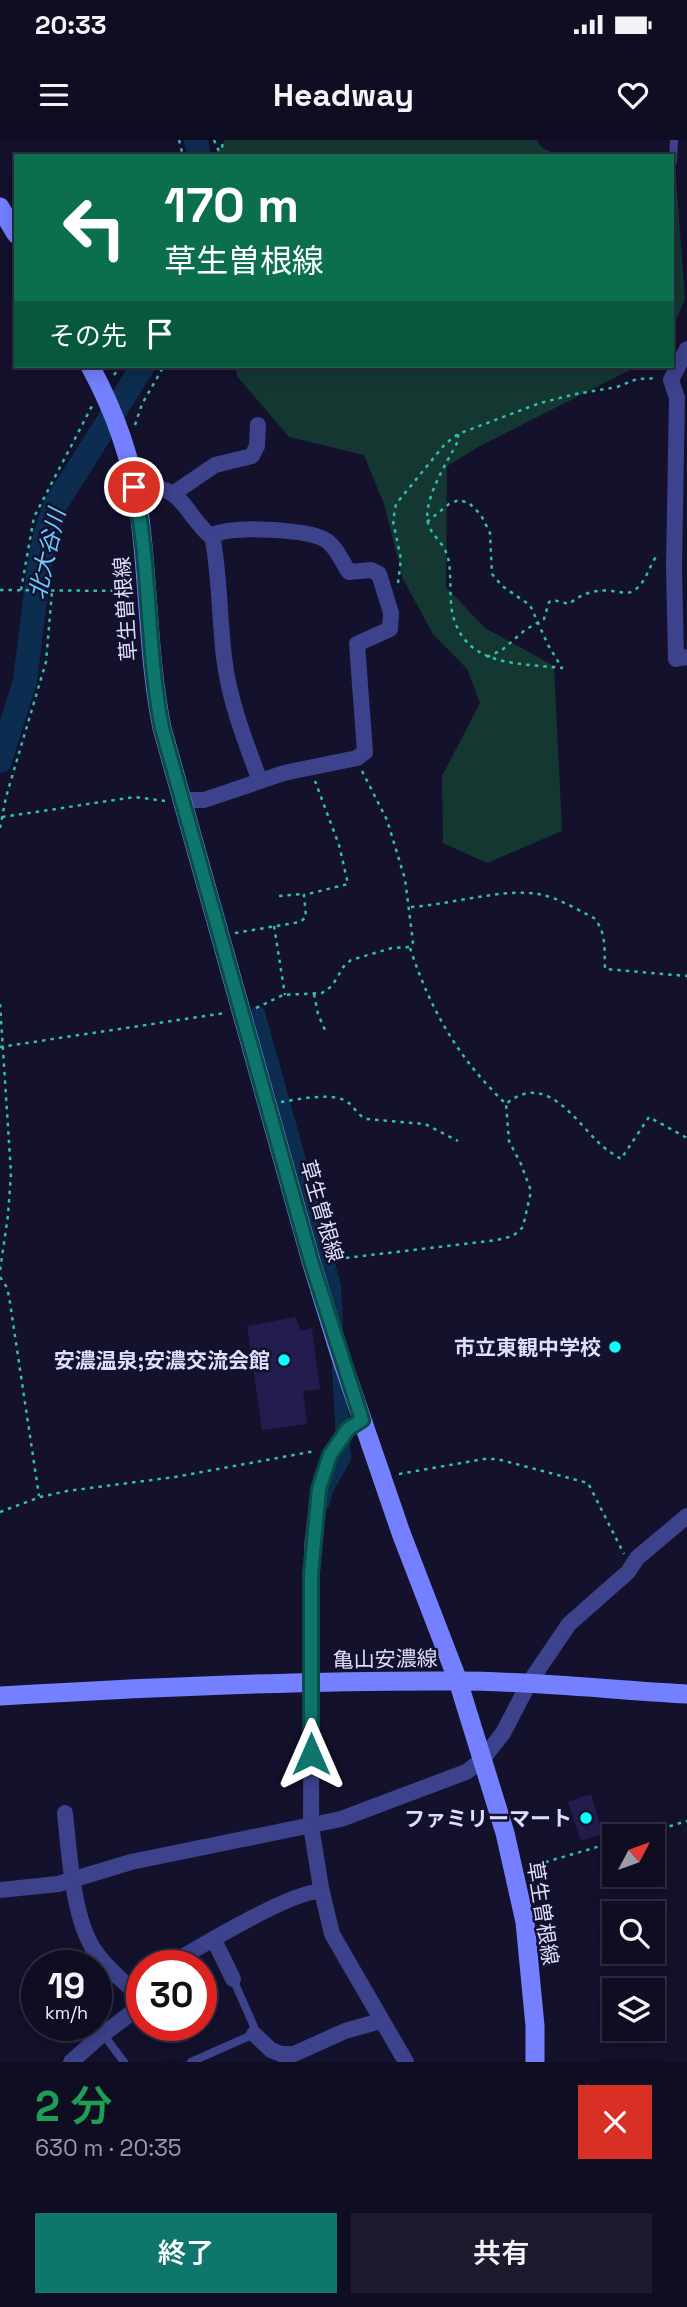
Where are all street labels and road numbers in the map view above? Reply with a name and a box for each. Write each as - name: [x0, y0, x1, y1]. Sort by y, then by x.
- street label: 草生曽根線: [108, 556, 142, 662]
- street label: 草生曽根線: [295, 1157, 349, 1265]
- street label: 亀山安濃線: [332, 1645, 438, 1673]
- street label: 草生曽根線: [521, 1859, 565, 1967]

